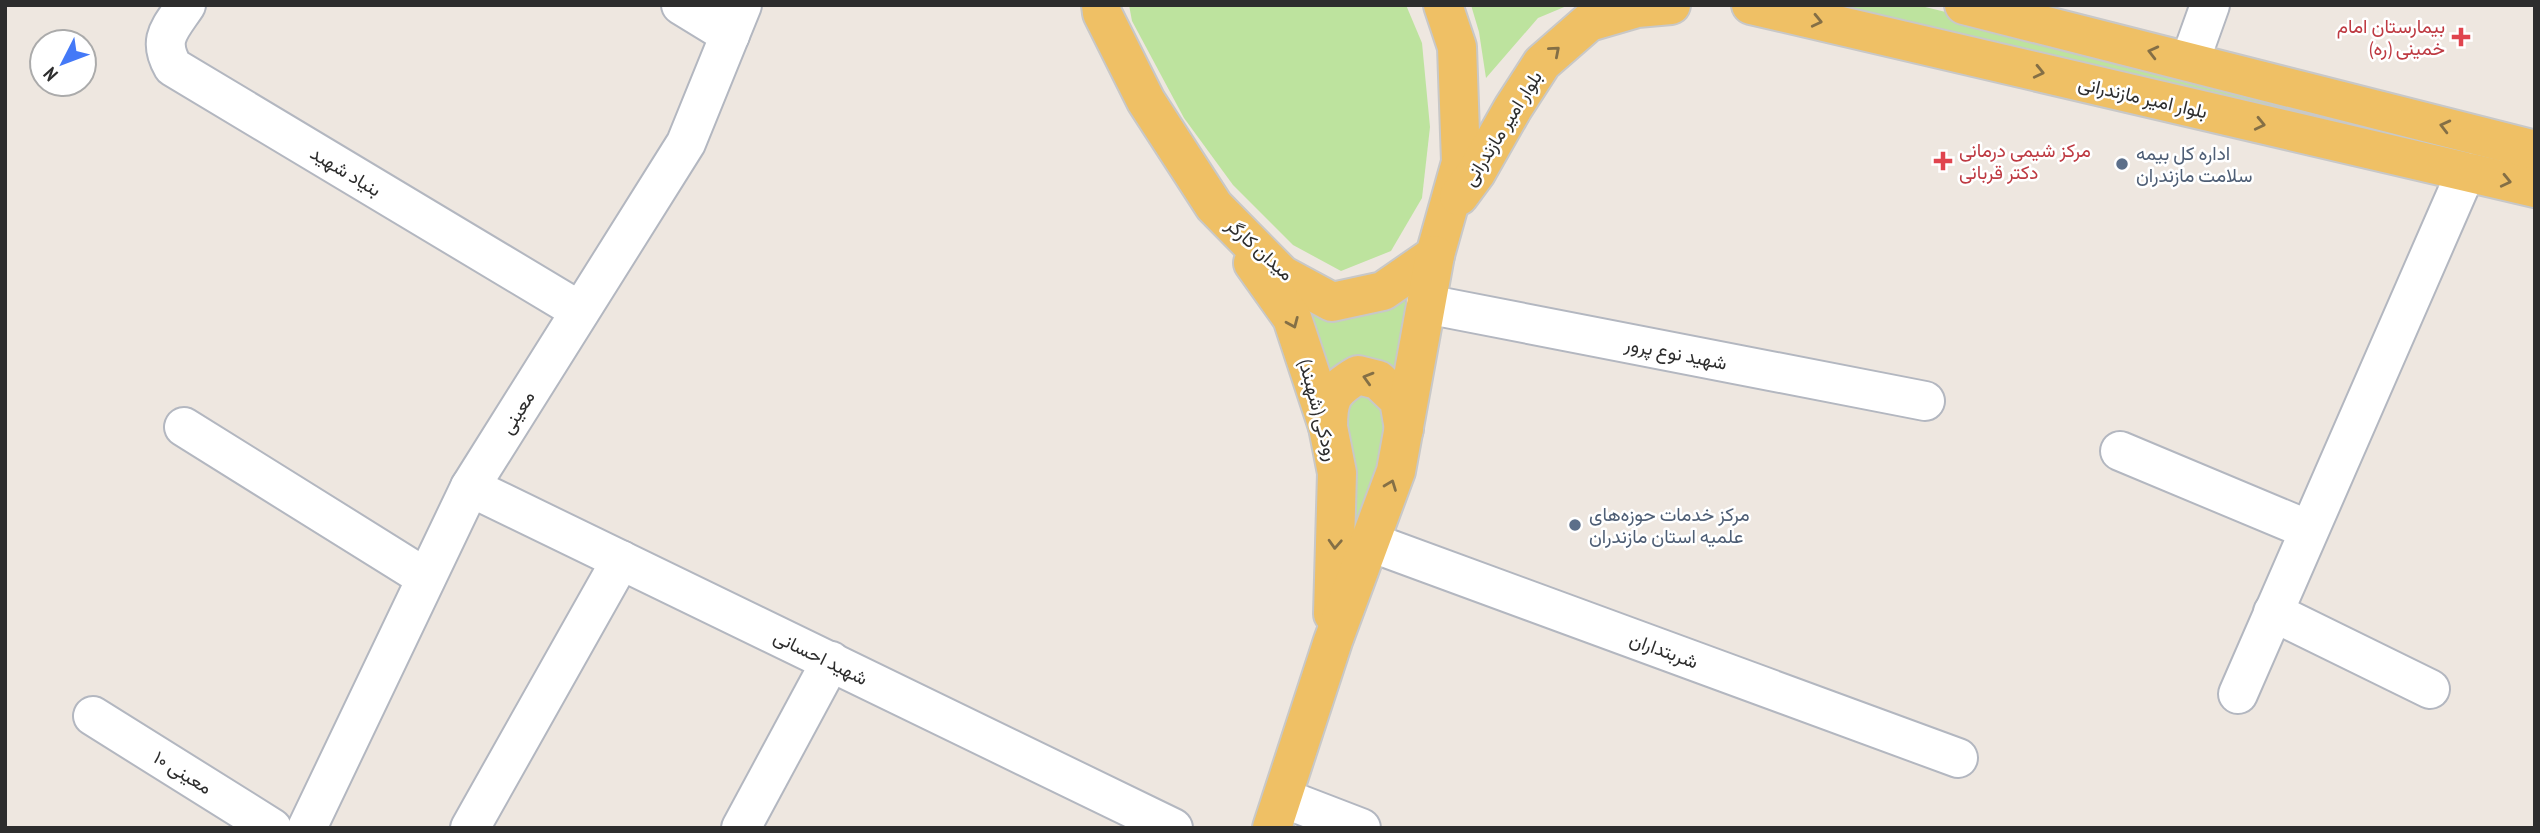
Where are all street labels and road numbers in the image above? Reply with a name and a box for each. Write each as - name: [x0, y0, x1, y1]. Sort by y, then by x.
- street label: بلوار امیر مازندرانی: [1457, 66, 1547, 190]
- street label: بلوار امیر مازندرانی: [2076, 70, 2210, 124]
- street label: بنیاد شهید: [306, 141, 386, 201]
- street label: میدان کارگر: [1221, 212, 1299, 285]
- street label: شهید نوع پرور: [1621, 331, 1729, 377]
- street label: رودکی (شهبند): [1294, 356, 1344, 464]
- street label: معینی: [494, 386, 540, 438]
- street label: شهید احسانی: [770, 624, 872, 690]
- street label: شربتداران: [1626, 627, 1702, 673]
- street label: معینی ۱۰: [149, 745, 217, 799]

